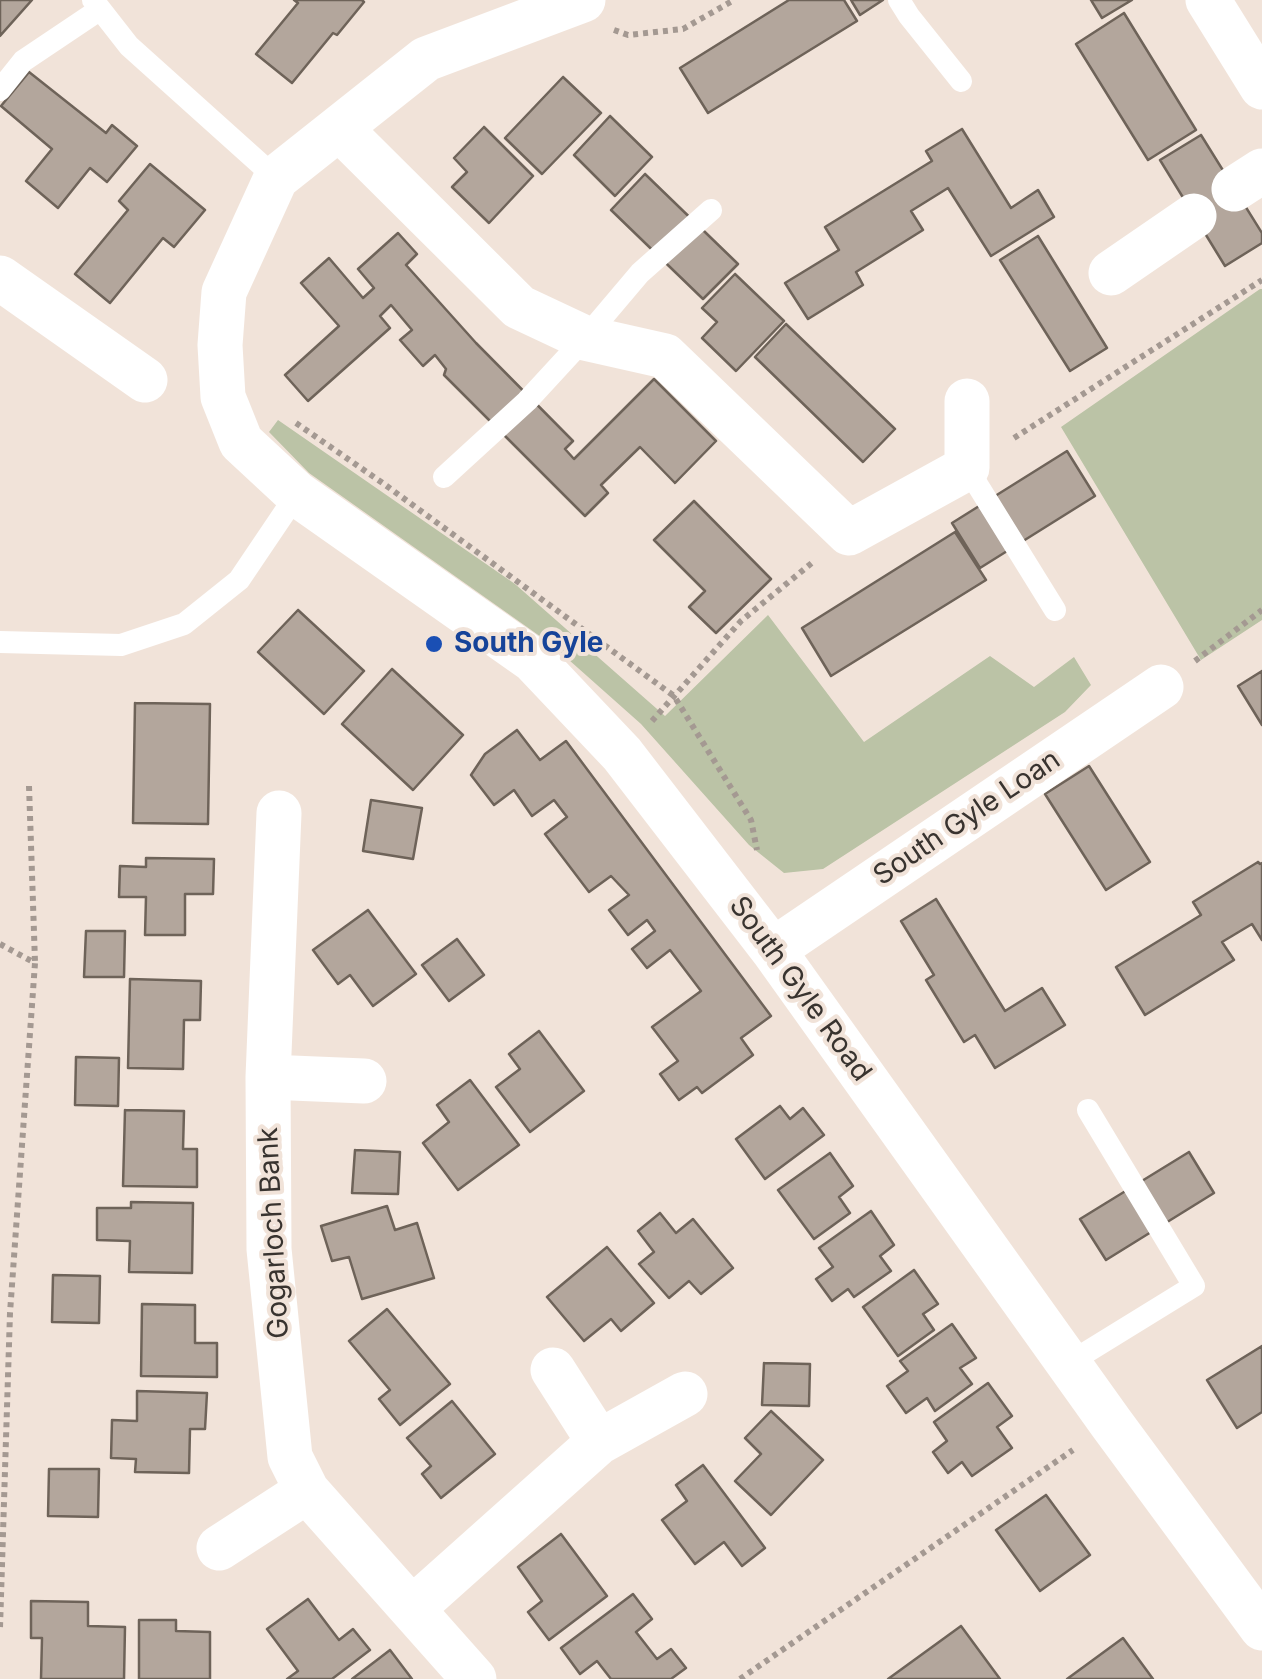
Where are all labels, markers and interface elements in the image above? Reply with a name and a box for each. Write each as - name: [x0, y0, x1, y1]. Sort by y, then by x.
- place label: South Gyle: [454, 627, 604, 661]
- marker: South Gyle: [423, 633, 445, 655]
- street label: South Gyle Loan: [867, 743, 1067, 893]
- street label: South Gyle Road: [722, 890, 878, 1088]
- street label: Gogarloch Bank: [252, 1127, 296, 1339]

